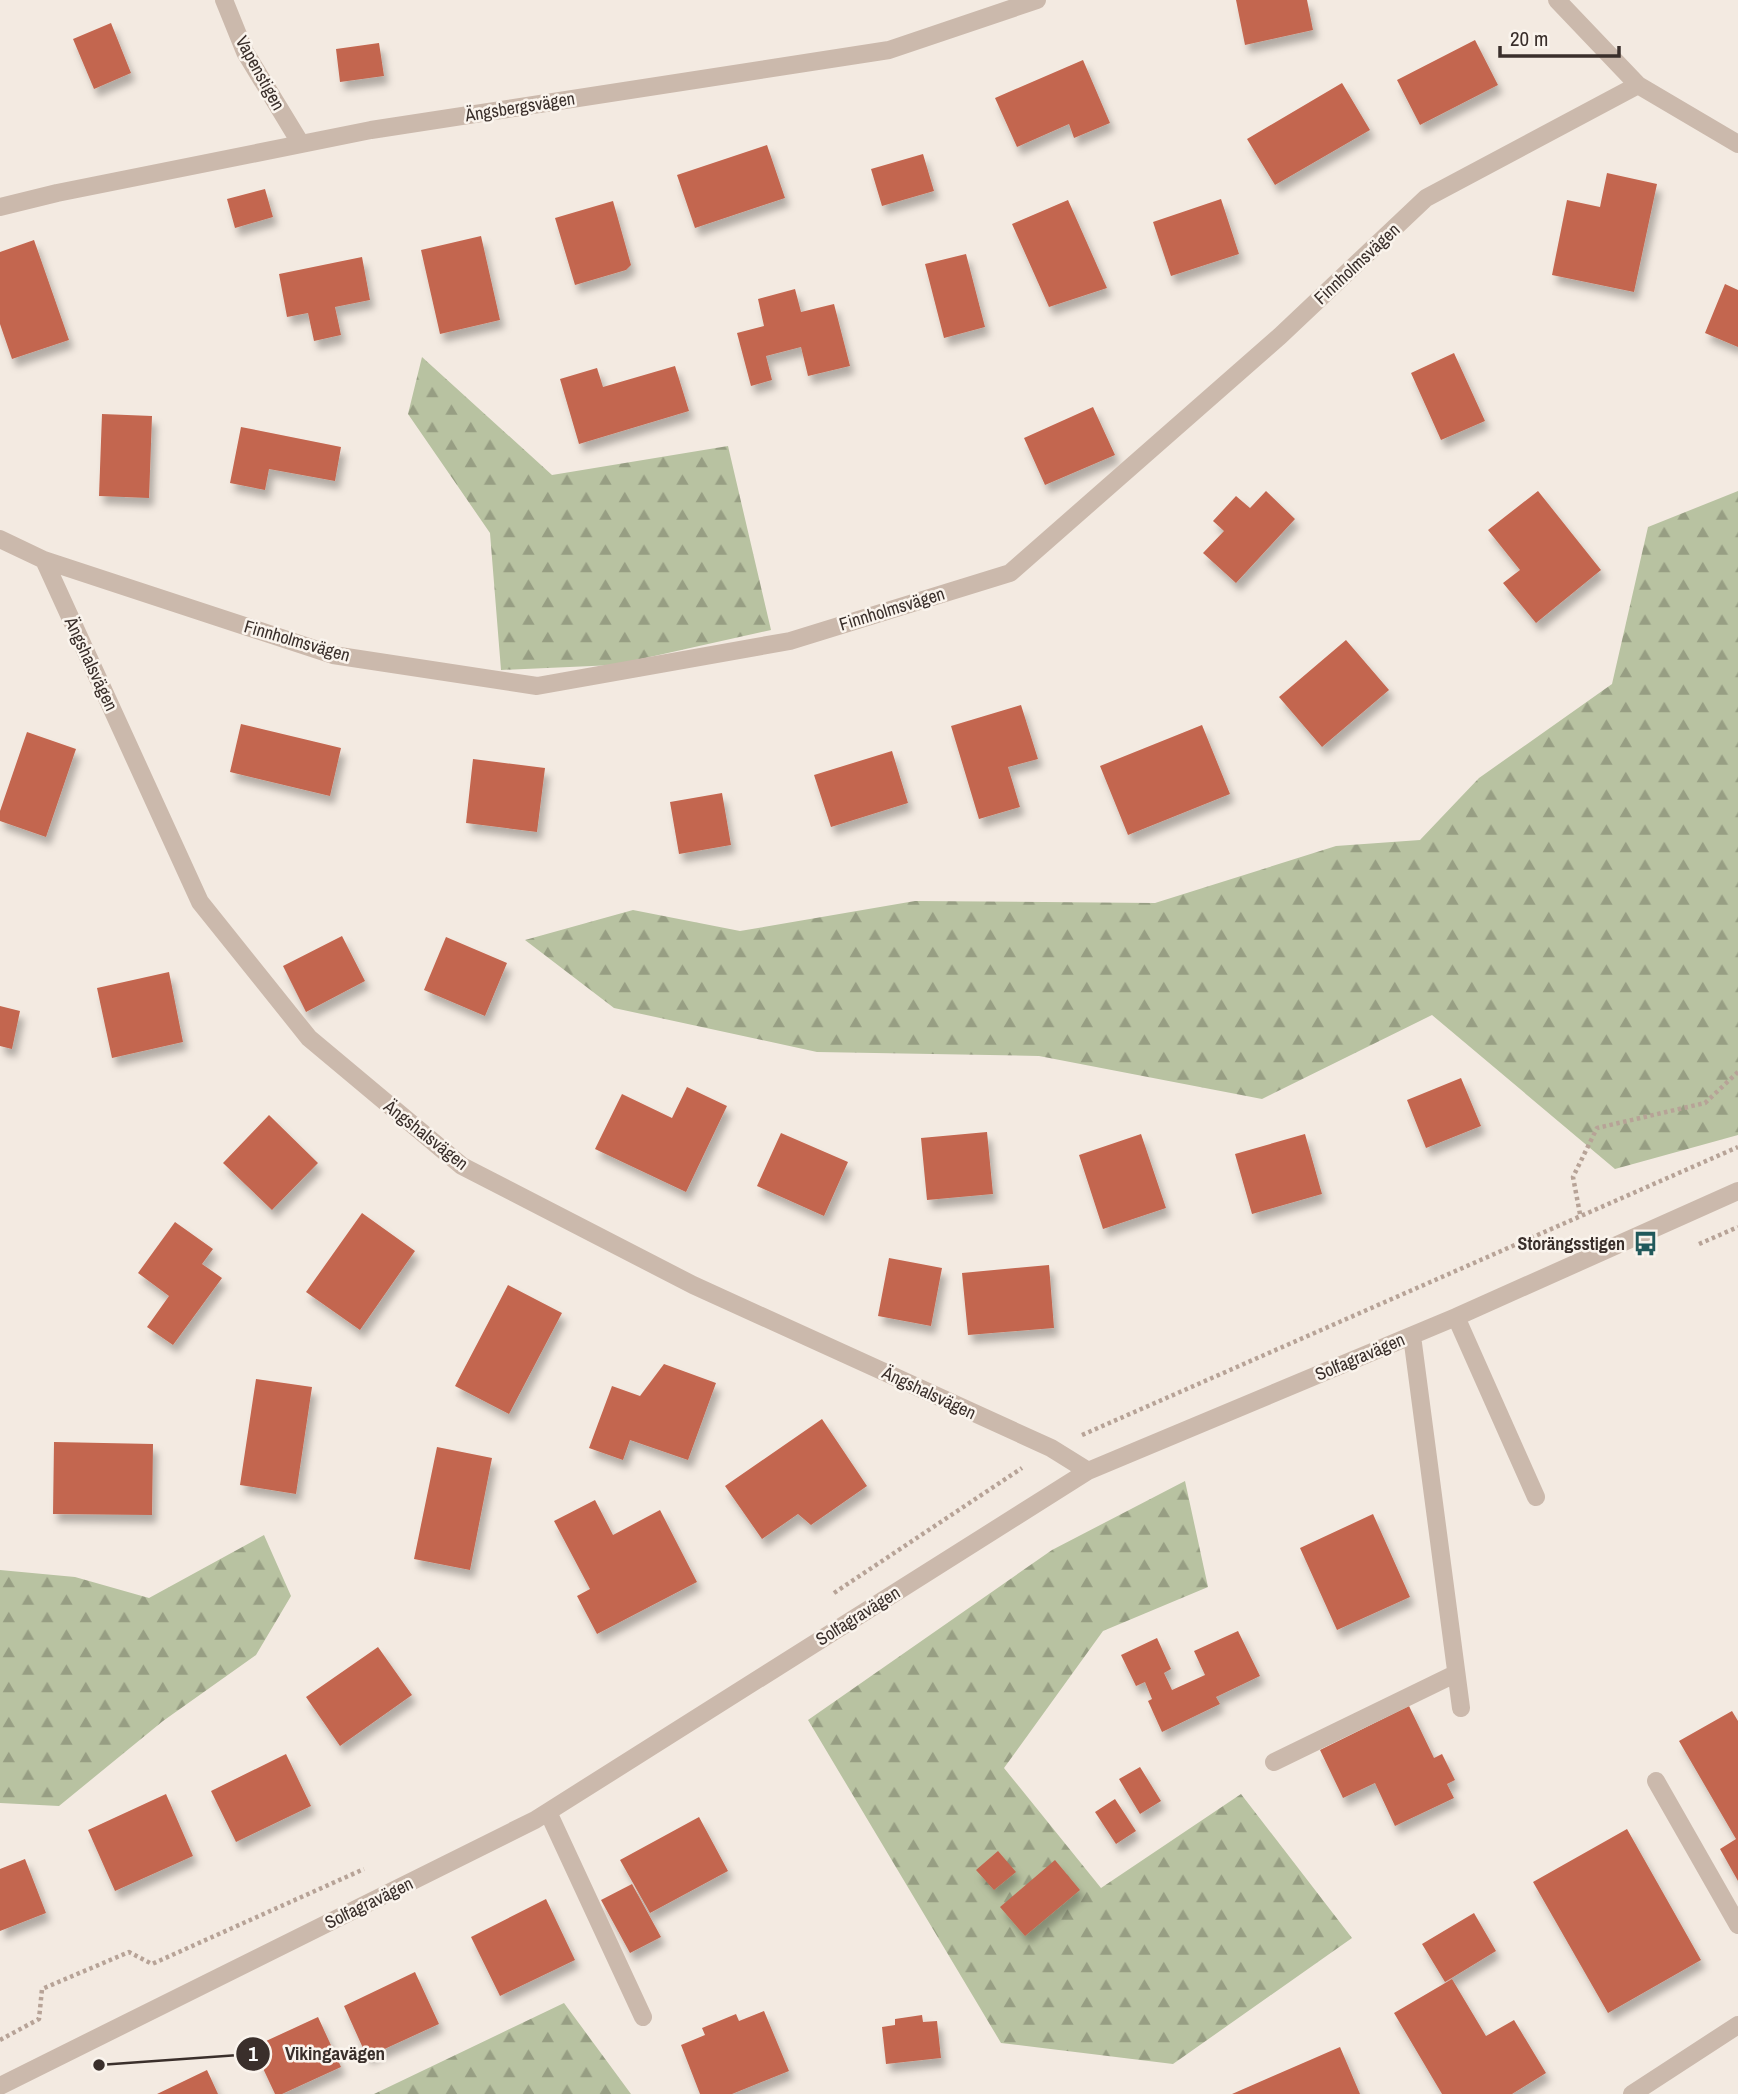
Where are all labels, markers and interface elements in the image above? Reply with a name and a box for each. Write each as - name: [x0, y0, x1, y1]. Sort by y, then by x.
- scale bar: [1500, 14, 1619, 58]
- text: 20 m: [1510, 24, 1548, 53]
- street label: Vapenstigen: [230, 31, 291, 115]
- street label: Ängsbergsvägen: [462, 85, 577, 128]
- street label: Finnholmsvägen: [1308, 217, 1405, 310]
- street label: Finnholmsvägen: [836, 581, 948, 636]
- street label: Ängshalsvägen: [58, 612, 124, 715]
- street label: Finnholmsvägen: [241, 613, 353, 668]
- street label: Ängshalsvägen: [378, 1093, 474, 1176]
- bus stop icon: Storängsstigen: [1631, 1230, 1659, 1258]
- place label: Storängsstigen: [1518, 1231, 1625, 1256]
- street label: Solfagravägen: [1311, 1326, 1408, 1387]
- street label: Ängshalsvägen: [877, 1359, 980, 1425]
- street label: Solfagravägen: [811, 1580, 905, 1651]
- street label: Solfagravägen: [321, 1870, 417, 1935]
- callout: Vikingavägen: [236, 2034, 399, 2074]
- text: 1: [248, 2039, 258, 2068]
- text: Vikingavägen: [285, 2040, 385, 2066]

